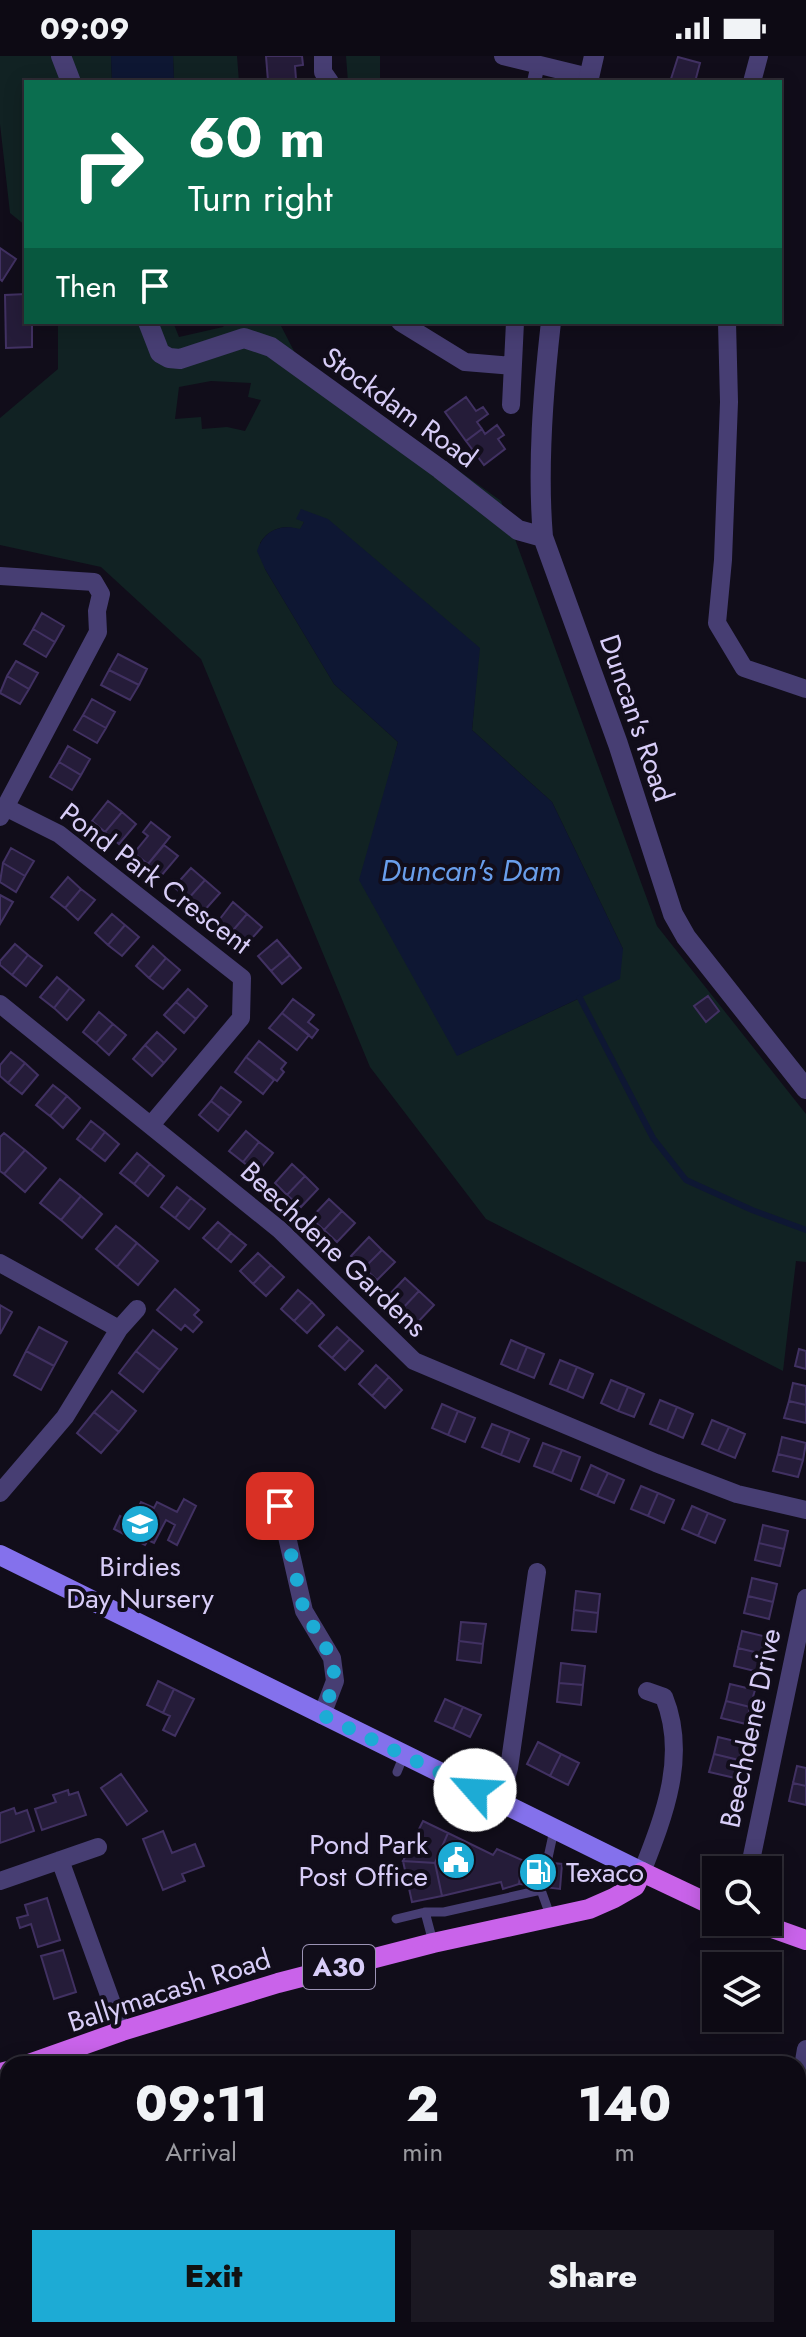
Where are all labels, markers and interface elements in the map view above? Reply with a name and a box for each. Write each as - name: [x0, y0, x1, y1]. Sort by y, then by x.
- text: 09:09: [40, 7, 130, 50]
- text: 60 m: [188, 97, 325, 178]
- icon: right: [56, 112, 160, 216]
- text: Turn right: [188, 172, 333, 224]
- icon: arrive: [133, 264, 177, 308]
- text: Then: [56, 265, 117, 308]
- street label: Stockdam Road: [314, 337, 486, 478]
- street label: Duncan's Road: [589, 629, 684, 807]
- street label: Pond Park Crescent: [51, 793, 260, 964]
- water label: Duncan's Dam: [381, 849, 561, 892]
- street label: Beechdene Gardens: [231, 1152, 436, 1347]
- pin: [246, 1472, 314, 1540]
- icon: arrive: [258, 1484, 302, 1528]
- school or university icon: Birdies Day Nursery: [119, 1503, 161, 1545]
- place label: Birdies Day Nursery: [66, 1546, 214, 1619]
- street label: Beechdene Drive: [709, 1625, 792, 1832]
- position arrow: [433, 1748, 517, 1832]
- place label: Pond Park Post Office: [299, 1824, 429, 1897]
- public building icon: Pond Park Post Office: [435, 1839, 477, 1881]
- fuel station icon: Texaco: [517, 1851, 559, 1893]
- place label: Texaco: [566, 1852, 644, 1893]
- map controls: [702, 1856, 782, 2032]
- button: search: [702, 1856, 782, 1936]
- street label: Ballymacash Road: [62, 1938, 276, 2043]
- road number: A30: [303, 1945, 375, 1989]
- button: layers: [702, 1952, 782, 2032]
- text: 09:11: [135, 2070, 267, 2139]
- text: 2: [406, 2070, 439, 2139]
- text: 140: [578, 2070, 671, 2139]
- text: Arrival: [165, 2133, 237, 2171]
- text: min: [402, 2133, 443, 2171]
- text: m: [614, 2133, 635, 2171]
- button: Exit: [32, 2230, 395, 2322]
- button: Share: [411, 2230, 774, 2322]

